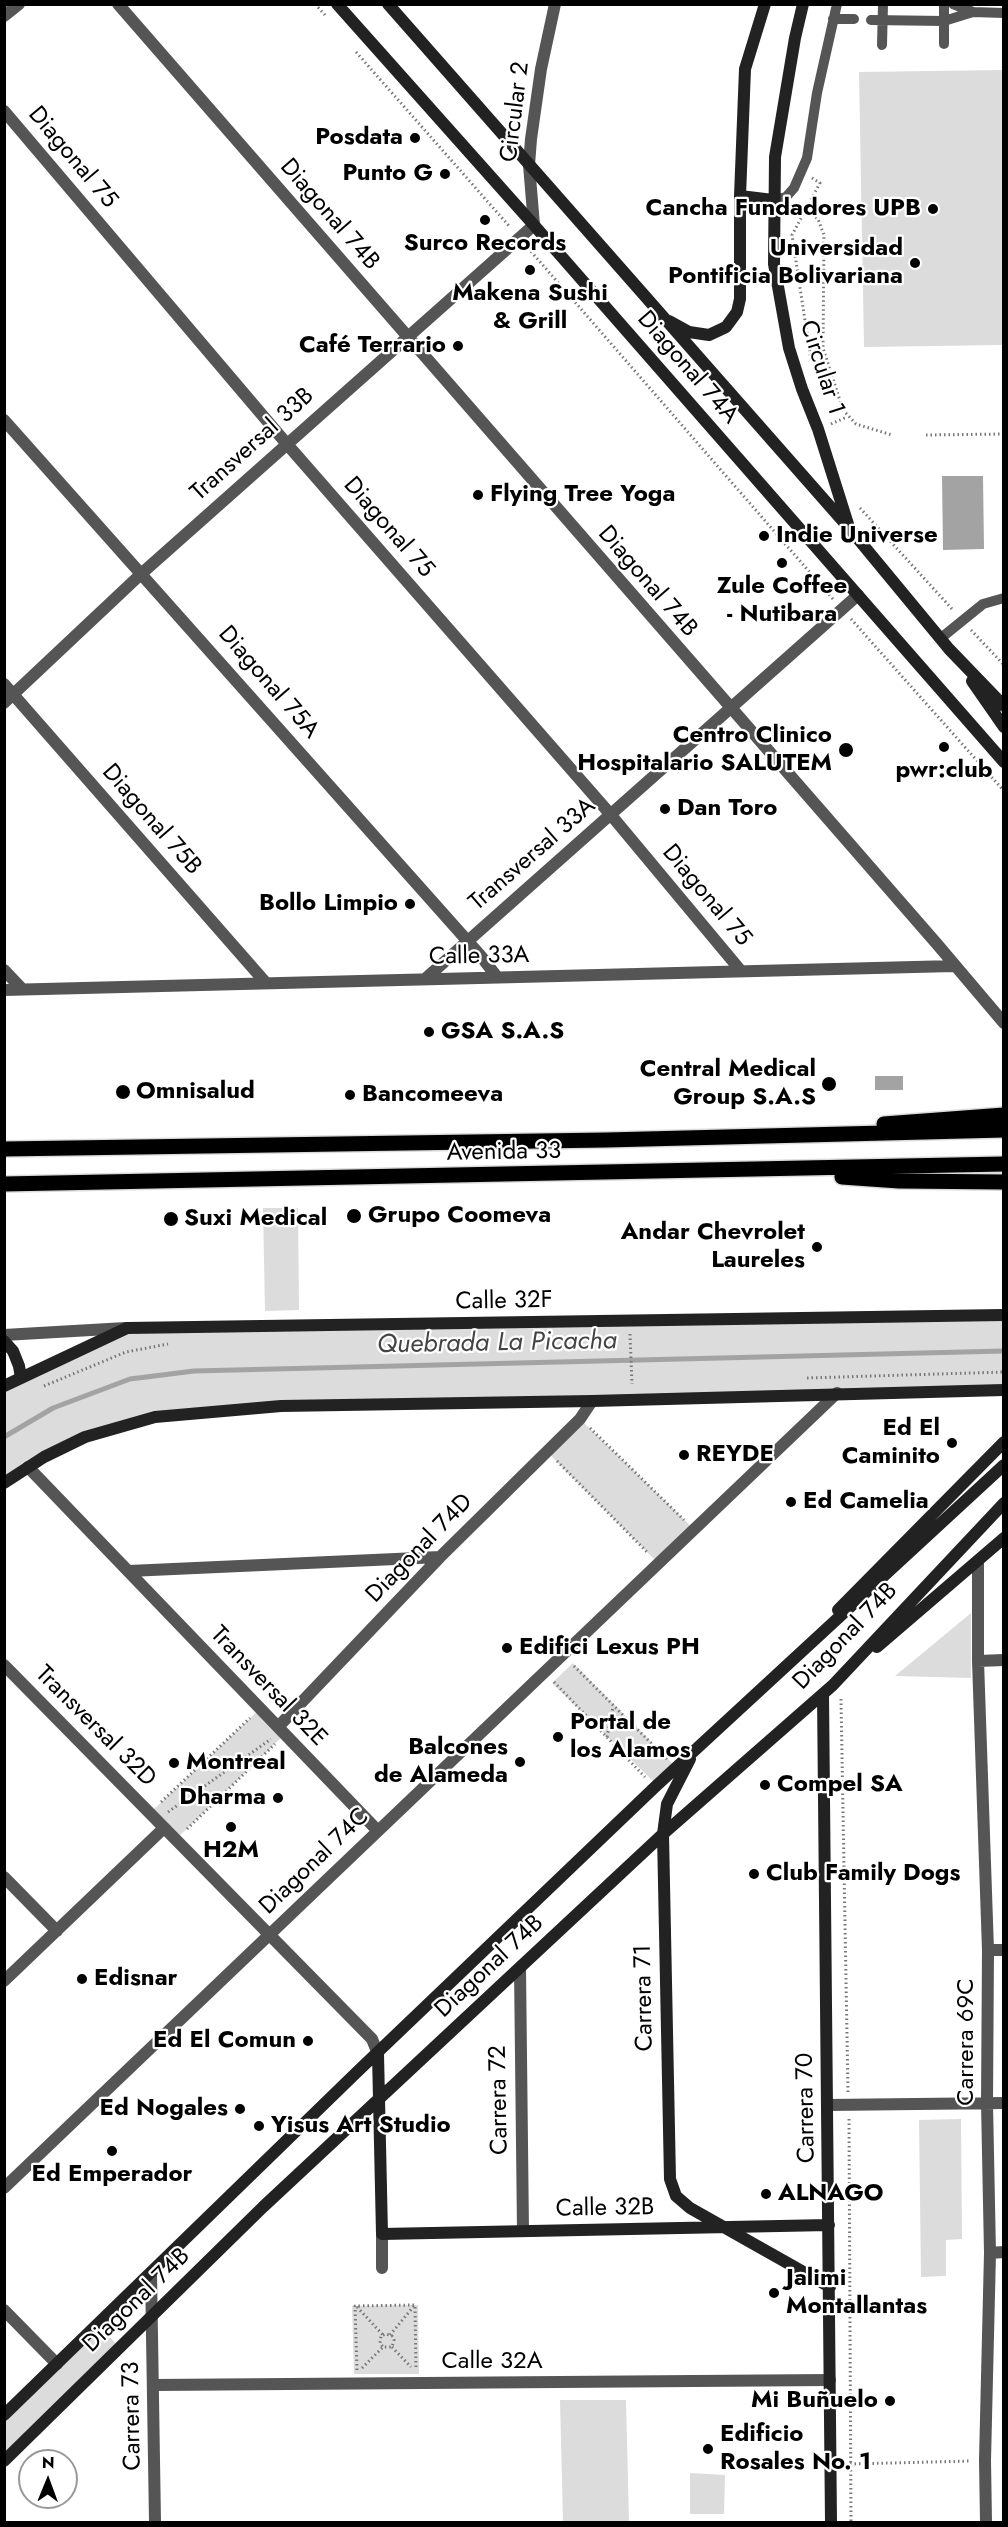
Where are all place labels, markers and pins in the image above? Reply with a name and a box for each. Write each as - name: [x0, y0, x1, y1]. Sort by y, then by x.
- place label: Posdata: [315, 124, 403, 152]
- marker: Posdata: [408, 131, 422, 145]
- place label: Punto G: [342, 160, 433, 188]
- marker: Punto G: [438, 167, 452, 181]
- place label: Cancha Fundadores UPB: [646, 195, 921, 223]
- marker: Cancha Fundadores UPB: [926, 202, 940, 216]
- marker: Surco Records: [478, 213, 492, 227]
- place label: Surco Records: [404, 230, 566, 258]
- place label: Universidad Pontificia Bolivariana: [668, 235, 903, 291]
- marker: Universidad Pontificia Bolivariana: [908, 256, 922, 270]
- marker: Makena Sushi & Grill: [523, 263, 537, 277]
- place label: Makena Sushi & Grill: [452, 280, 608, 336]
- place label: Café Terrario: [299, 332, 446, 360]
- marker: Café Terrario: [451, 339, 465, 353]
- place label: Flying Tree Yoga: [490, 481, 675, 509]
- marker: Flying Tree Yoga: [471, 488, 485, 502]
- place label: Indie Universe: [776, 522, 938, 550]
- marker: Indie Universe: [757, 529, 771, 543]
- marker: Zule Coffee - Nutibara: [775, 556, 789, 570]
- place label: Zule Coffee - Nutibara: [717, 573, 847, 629]
- place label: Centro Clinico Hospitalario SALUTEM: [577, 722, 832, 778]
- marker: pwr:club: [937, 740, 951, 754]
- marker: Centro Clinico Hospitalario SALUTEM: [837, 741, 855, 759]
- place label: pwr:club: [895, 757, 993, 785]
- place label: Dan Toro: [677, 795, 777, 823]
- marker: Dan Toro: [658, 802, 672, 816]
- place label: Bollo Limpio: [259, 890, 398, 918]
- marker: Bollo Limpio: [403, 897, 417, 911]
- place label: GSA S.A.S: [441, 1018, 564, 1046]
- marker: GSA S.A.S: [422, 1025, 436, 1039]
- place label: Central Medical Group S.A.S: [640, 1056, 816, 1112]
- marker: Central Medical Group S.A.S: [820, 1075, 838, 1093]
- place label: Omnisalud: [136, 1078, 255, 1106]
- place label: Bancomeeva: [362, 1081, 503, 1109]
- marker: Omnisalud: [114, 1083, 132, 1101]
- marker: Bancomeeva: [343, 1088, 357, 1102]
- place label: Grupo Coomeva: [368, 1202, 551, 1230]
- place label: Suxi Medical: [184, 1205, 327, 1233]
- marker: Grupo Coomeva: [345, 1207, 363, 1225]
- marker: Suxi Medical: [162, 1210, 180, 1228]
- place label: Andar Chevrolet Laureles: [621, 1219, 805, 1275]
- marker: Andar Chevrolet Laureles: [810, 1240, 824, 1254]
- place label: Ed El Caminito: [842, 1415, 940, 1471]
- marker: Ed El Caminito: [945, 1436, 959, 1450]
- place label: REYDE: [696, 1441, 774, 1469]
- marker: REYDE: [677, 1448, 691, 1462]
- place label: Ed Camelia: [803, 1488, 929, 1516]
- marker: Ed Camelia: [784, 1495, 798, 1509]
- place label: Edifici Lexus PH: [519, 1634, 700, 1662]
- marker: Edifici Lexus PH: [500, 1641, 514, 1655]
- place label: Portal de los Alamos: [570, 1709, 691, 1765]
- marker: Portal de los Alamos: [551, 1730, 565, 1744]
- place label: Balcones de Alameda: [374, 1734, 508, 1790]
- place label: Montreal: [186, 1749, 286, 1777]
- marker: Balcones de Alameda: [513, 1755, 527, 1769]
- marker: Montreal: [167, 1756, 181, 1770]
- place label: Compel SA: [777, 1771, 903, 1799]
- marker: Compel SA: [758, 1778, 772, 1792]
- place label: Dharma: [179, 1784, 266, 1812]
- marker: Dharma: [271, 1791, 285, 1805]
- marker: H2M: [224, 1820, 238, 1834]
- place label: H2M: [203, 1837, 259, 1865]
- place label: Club Family Dogs: [766, 1860, 960, 1888]
- marker: Club Family Dogs: [747, 1867, 761, 1881]
- place label: Edisnar: [94, 1965, 177, 1993]
- marker: Edisnar: [75, 1972, 89, 1986]
- place label: Ed El Comun: [153, 2027, 296, 2055]
- marker: Ed El Comun: [301, 2034, 315, 2048]
- place label: Ed Nogales: [100, 2095, 228, 2123]
- marker: Ed Nogales: [233, 2102, 247, 2116]
- place label: Yisus Art Studio: [271, 2112, 451, 2140]
- marker: Yisus Art Studio: [252, 2119, 266, 2133]
- marker: Ed Emperador: [105, 2144, 119, 2158]
- place label: Ed Emperador: [32, 2161, 192, 2189]
- place label: ALNAGO: [778, 2180, 884, 2208]
- marker: ALNAGO: [759, 2187, 773, 2201]
- place label: Jalimi Montallantas: [786, 2265, 927, 2321]
- marker: Jalimi Montallantas: [767, 2286, 781, 2300]
- place label: Mi Buñuelo: [751, 2387, 878, 2415]
- marker: Mi Buñuelo: [883, 2394, 897, 2408]
- place label: Edificio Rosales No. 1: [720, 2421, 871, 2477]
- marker: Edificio Rosales No. 1: [701, 2442, 715, 2456]

